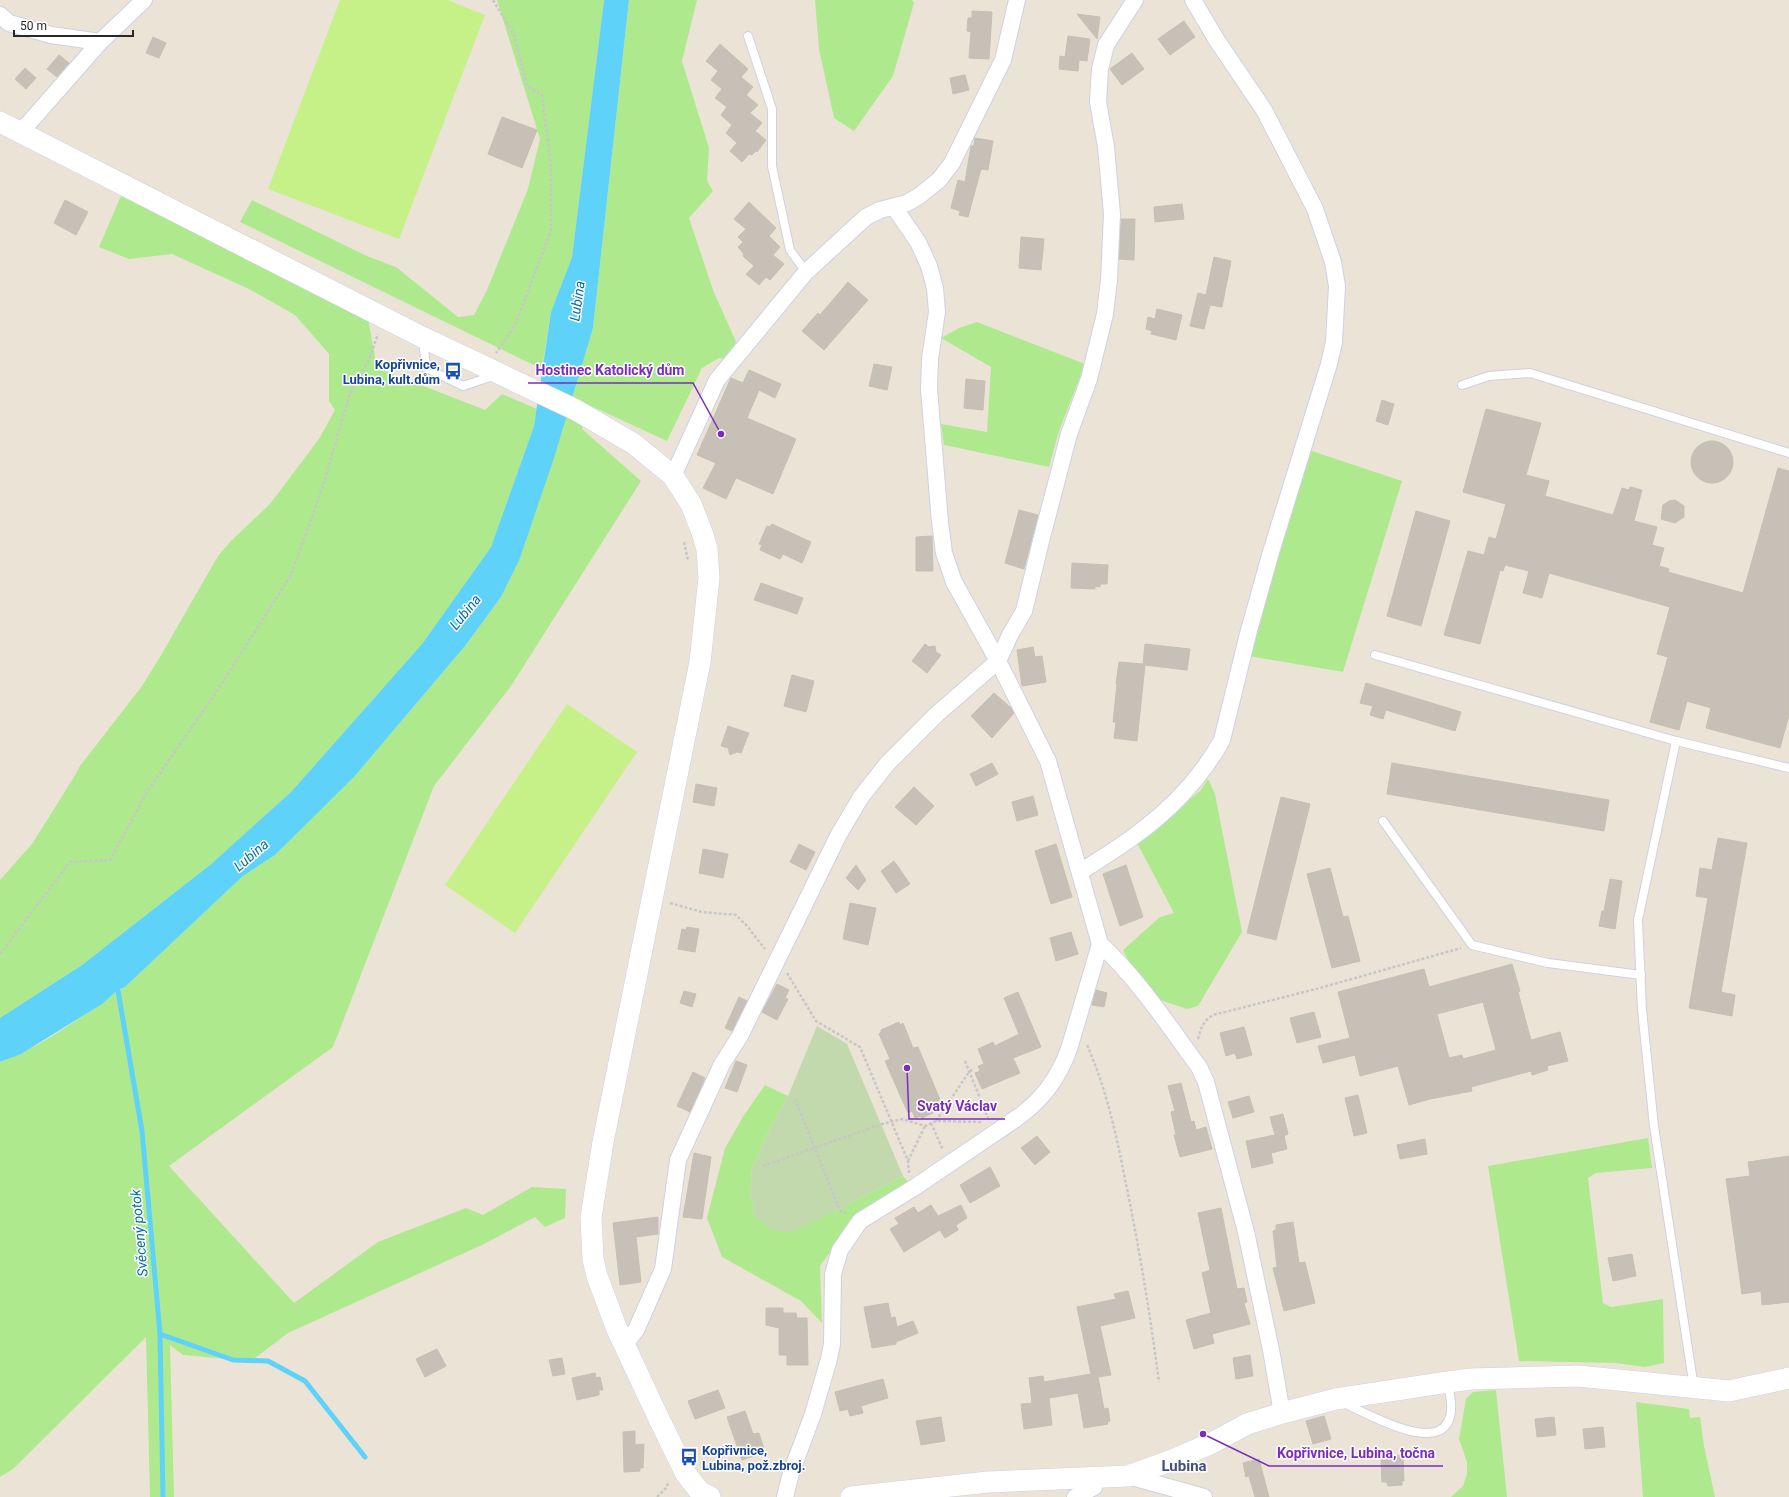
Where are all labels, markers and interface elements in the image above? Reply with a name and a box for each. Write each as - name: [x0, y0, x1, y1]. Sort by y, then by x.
- scale bar: [14, 12, 133, 38]
- text: 50 m: [20, 19, 47, 33]
- water label: Lubina: [566, 280, 588, 322]
- place label: Kopřivnice, Lubina, kult.dům: [343, 357, 440, 387]
- callout: Hostinec Katolický dům: [528, 357, 693, 383]
- bus stop icon: Kopřivnice, Lubina, kult.dům: [443, 361, 463, 381]
- text: Hostinec Katolický dům: [535, 362, 685, 378]
- water label: Lubina: [446, 591, 484, 633]
- water label: Lubina: [231, 836, 271, 874]
- callout: Svatý Václav: [909, 1093, 1005, 1119]
- text: Svatý Václav: [917, 1098, 997, 1114]
- water label: Svěcený potok: [127, 1187, 151, 1277]
- callout: Kopřivnice, Lubina, točna: [1269, 1440, 1443, 1466]
- place label: Kopřivnice, Lubina, pož.zbroj.: [702, 1443, 806, 1473]
- text: Kopřivnice, Lubina, točna: [1277, 1445, 1435, 1461]
- bus stop icon: Kopřivnice, Lubina, pož.zbroj.: [679, 1447, 699, 1467]
- district label: Lubina: [1161, 1457, 1207, 1475]

